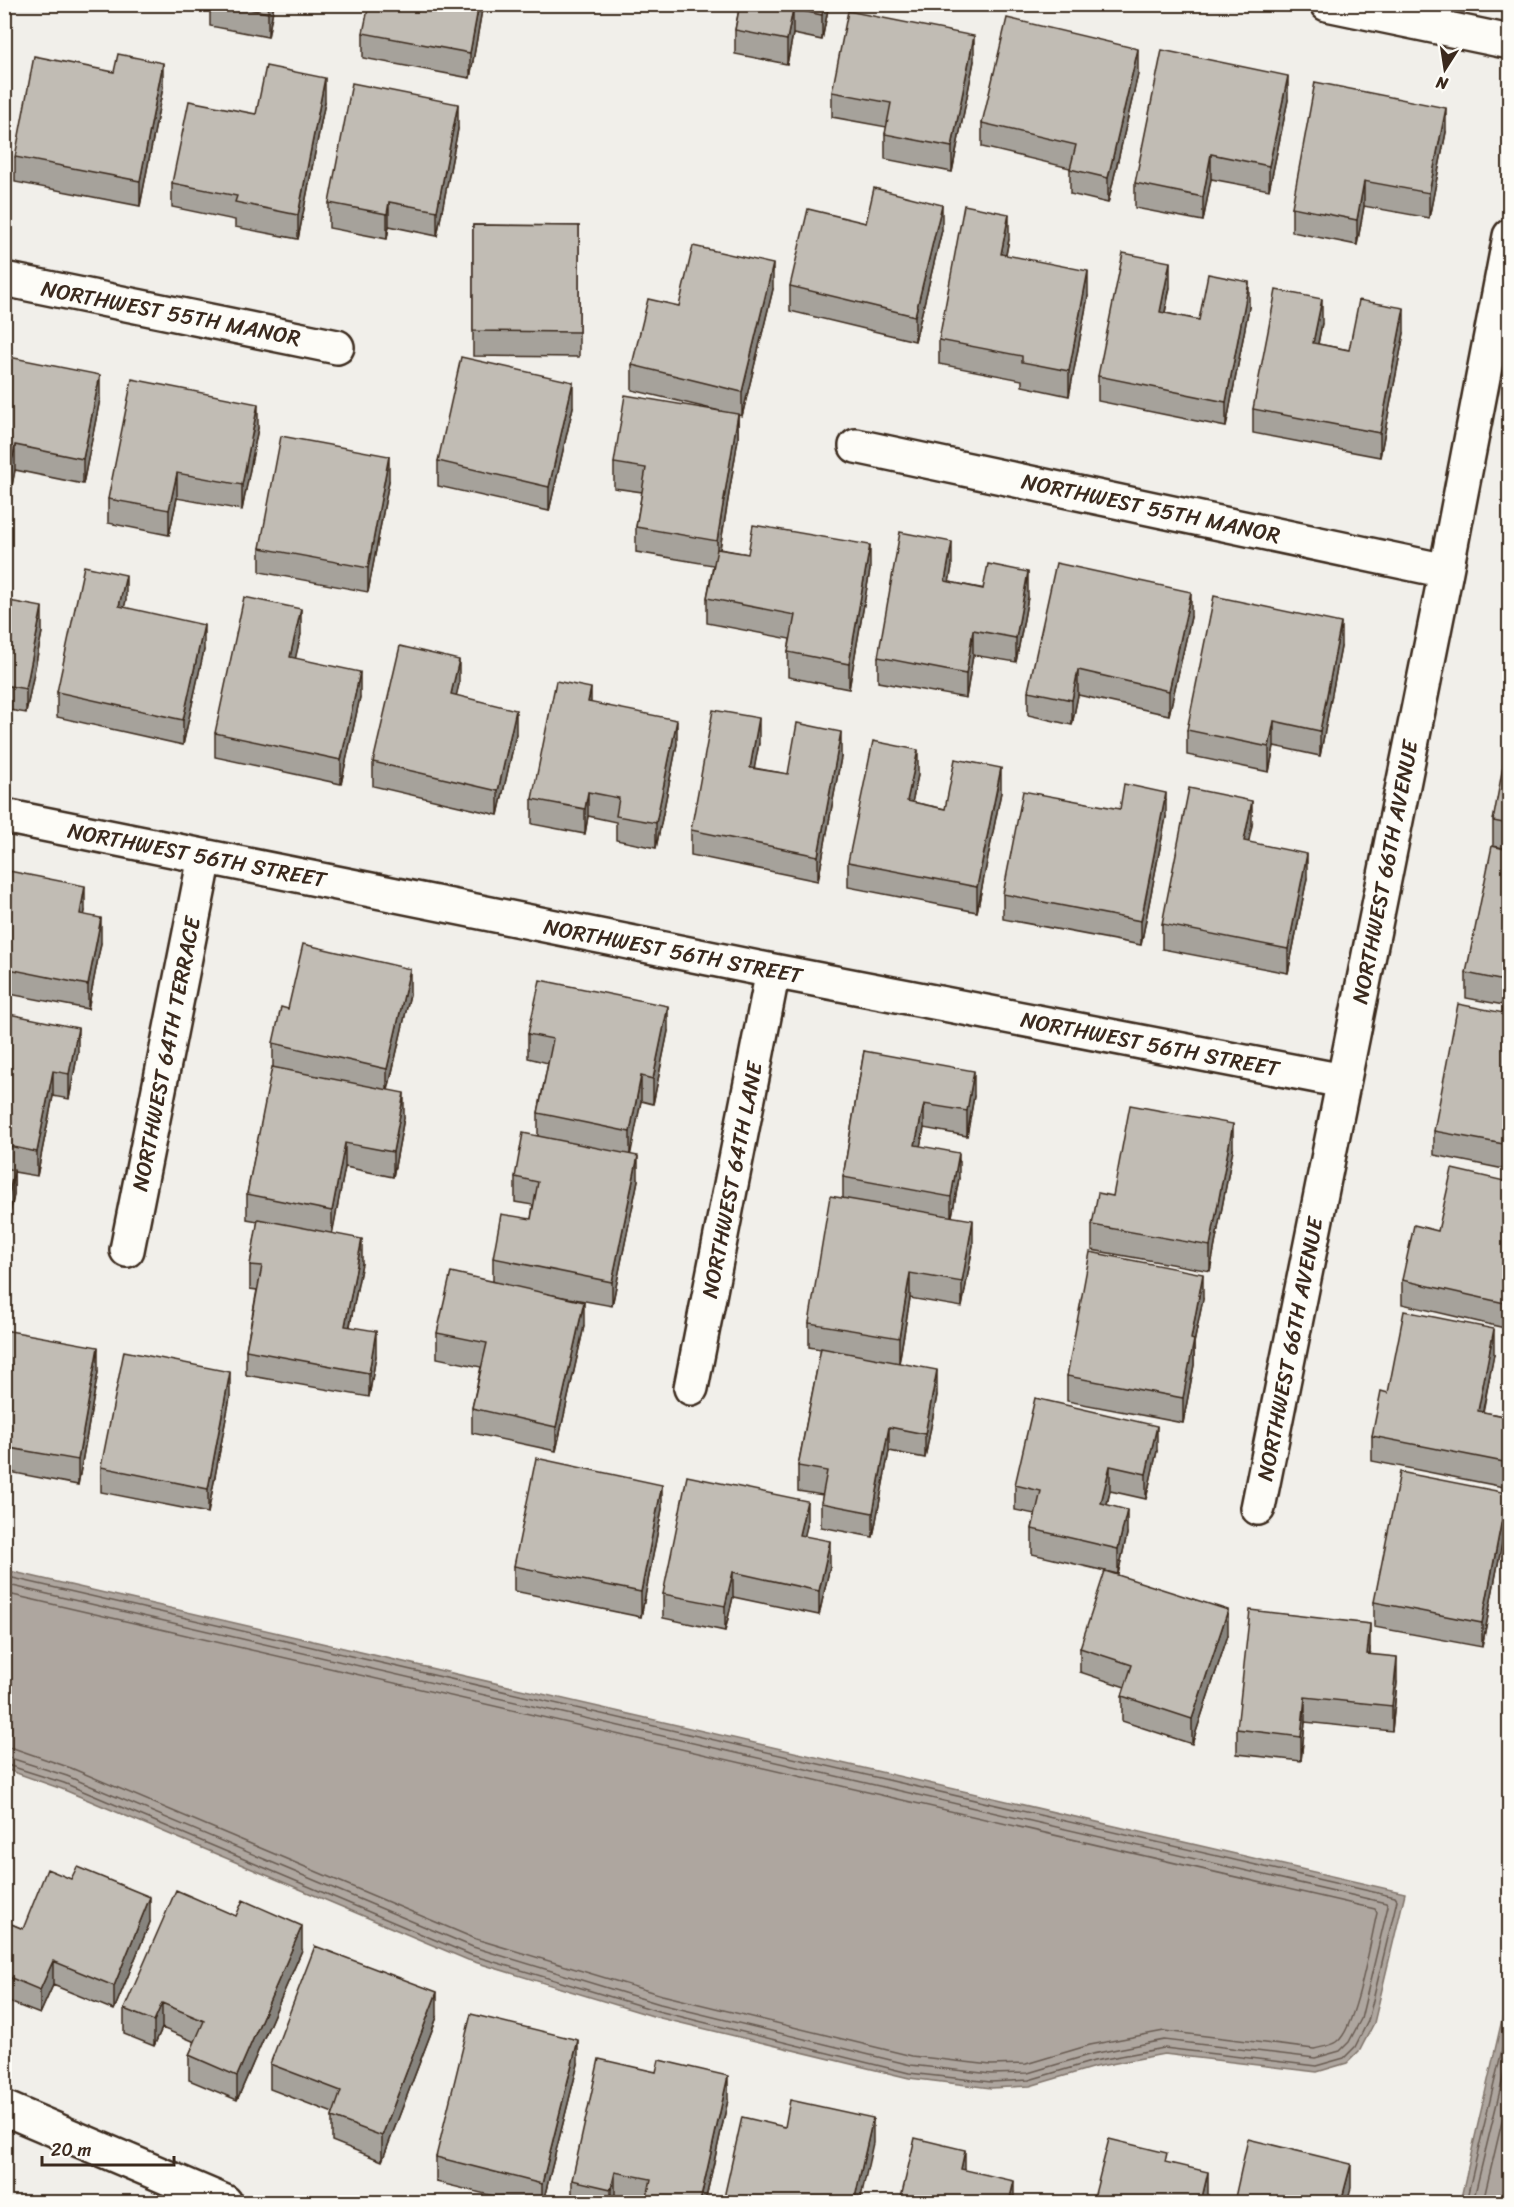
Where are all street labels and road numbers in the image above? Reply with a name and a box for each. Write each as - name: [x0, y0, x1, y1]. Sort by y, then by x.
- street label: NORTHWEST 55TH MANOR: [38, 269, 304, 357]
- street label: NORTHWEST 55TH MANOR: [1018, 462, 1284, 554]
- street label: NORTHWEST 66TH AVENUE: [1340, 735, 1430, 1007]
- street label: NORTHWEST 56TH STREET: [64, 811, 331, 900]
- street label: NORTHWEST 56TH STREET: [540, 907, 807, 996]
- street label: NORTHWEST 64TH TERRACE: [120, 912, 212, 1195]
- street label: NORTHWEST 56TH STREET: [1017, 1000, 1284, 1089]
- street label: NORTHWEST 64TH LANE: [690, 1057, 774, 1302]
- street label: NORTHWEST 66TH AVENUE: [1245, 1212, 1335, 1484]

